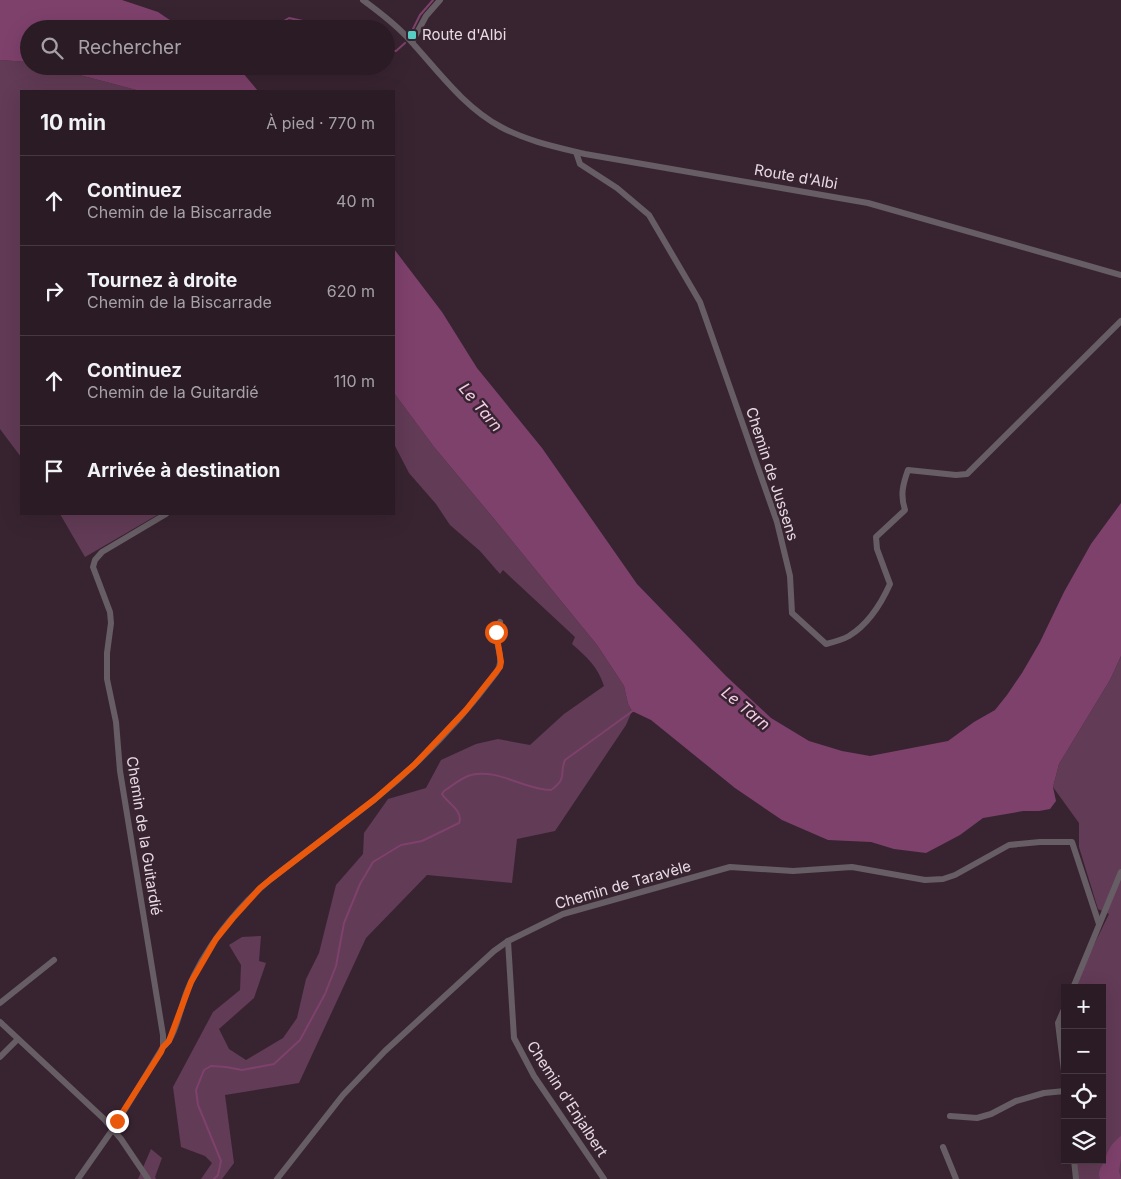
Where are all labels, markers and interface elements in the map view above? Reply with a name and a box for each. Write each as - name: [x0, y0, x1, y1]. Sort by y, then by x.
- search box: [20, 20, 395, 75]
- place label: Route d'Albi: [422, 25, 506, 44]
- marker: Route d'Albi: [406, 29, 418, 41]
- icon: search: [38, 34, 66, 62]
- text: Rechercher: [78, 36, 181, 59]
- text: 10 min: [40, 110, 106, 135]
- text: À pied · 770 m: [266, 113, 375, 133]
- street label: Route d'Albi: [753, 160, 839, 193]
- text: Continuez: [87, 179, 182, 202]
- icon: ahead: [40, 187, 68, 215]
- text: 40 m: [336, 191, 375, 211]
- text: Chemin de la Biscarrade: [87, 202, 272, 222]
- text: Tournez à droite: [87, 269, 237, 292]
- icon: right: [40, 277, 68, 305]
- text: 620 m: [327, 281, 375, 301]
- text: Chemin de la Biscarrade: [87, 292, 272, 312]
- text: Continuez: [87, 359, 182, 382]
- icon: ahead: [40, 367, 68, 395]
- text: 110 m: [333, 371, 375, 391]
- water label: Le Tarn: [455, 379, 507, 435]
- text: Chemin de la Guitardié: [87, 382, 259, 402]
- street label: Chemin de Jussens: [742, 405, 803, 543]
- icon: arrive: [40, 457, 68, 485]
- text: Arrivée à destination: [87, 459, 280, 482]
- route start: [485, 621, 508, 644]
- water label: Le Tarn: [718, 682, 774, 734]
- street label: Chemin de la Guitardié: [123, 755, 166, 917]
- street label: Chemin de Taravèle: [553, 856, 693, 913]
- map controls: [1061, 984, 1106, 1164]
- button: +: [1061, 984, 1106, 1029]
- button: −: [1061, 1029, 1106, 1074]
- street label: Chemin d'Enjalbert: [523, 1037, 612, 1160]
- button: locate: [1061, 1074, 1106, 1119]
- route end: [106, 1110, 129, 1133]
- button: layers: [1061, 1119, 1106, 1164]

